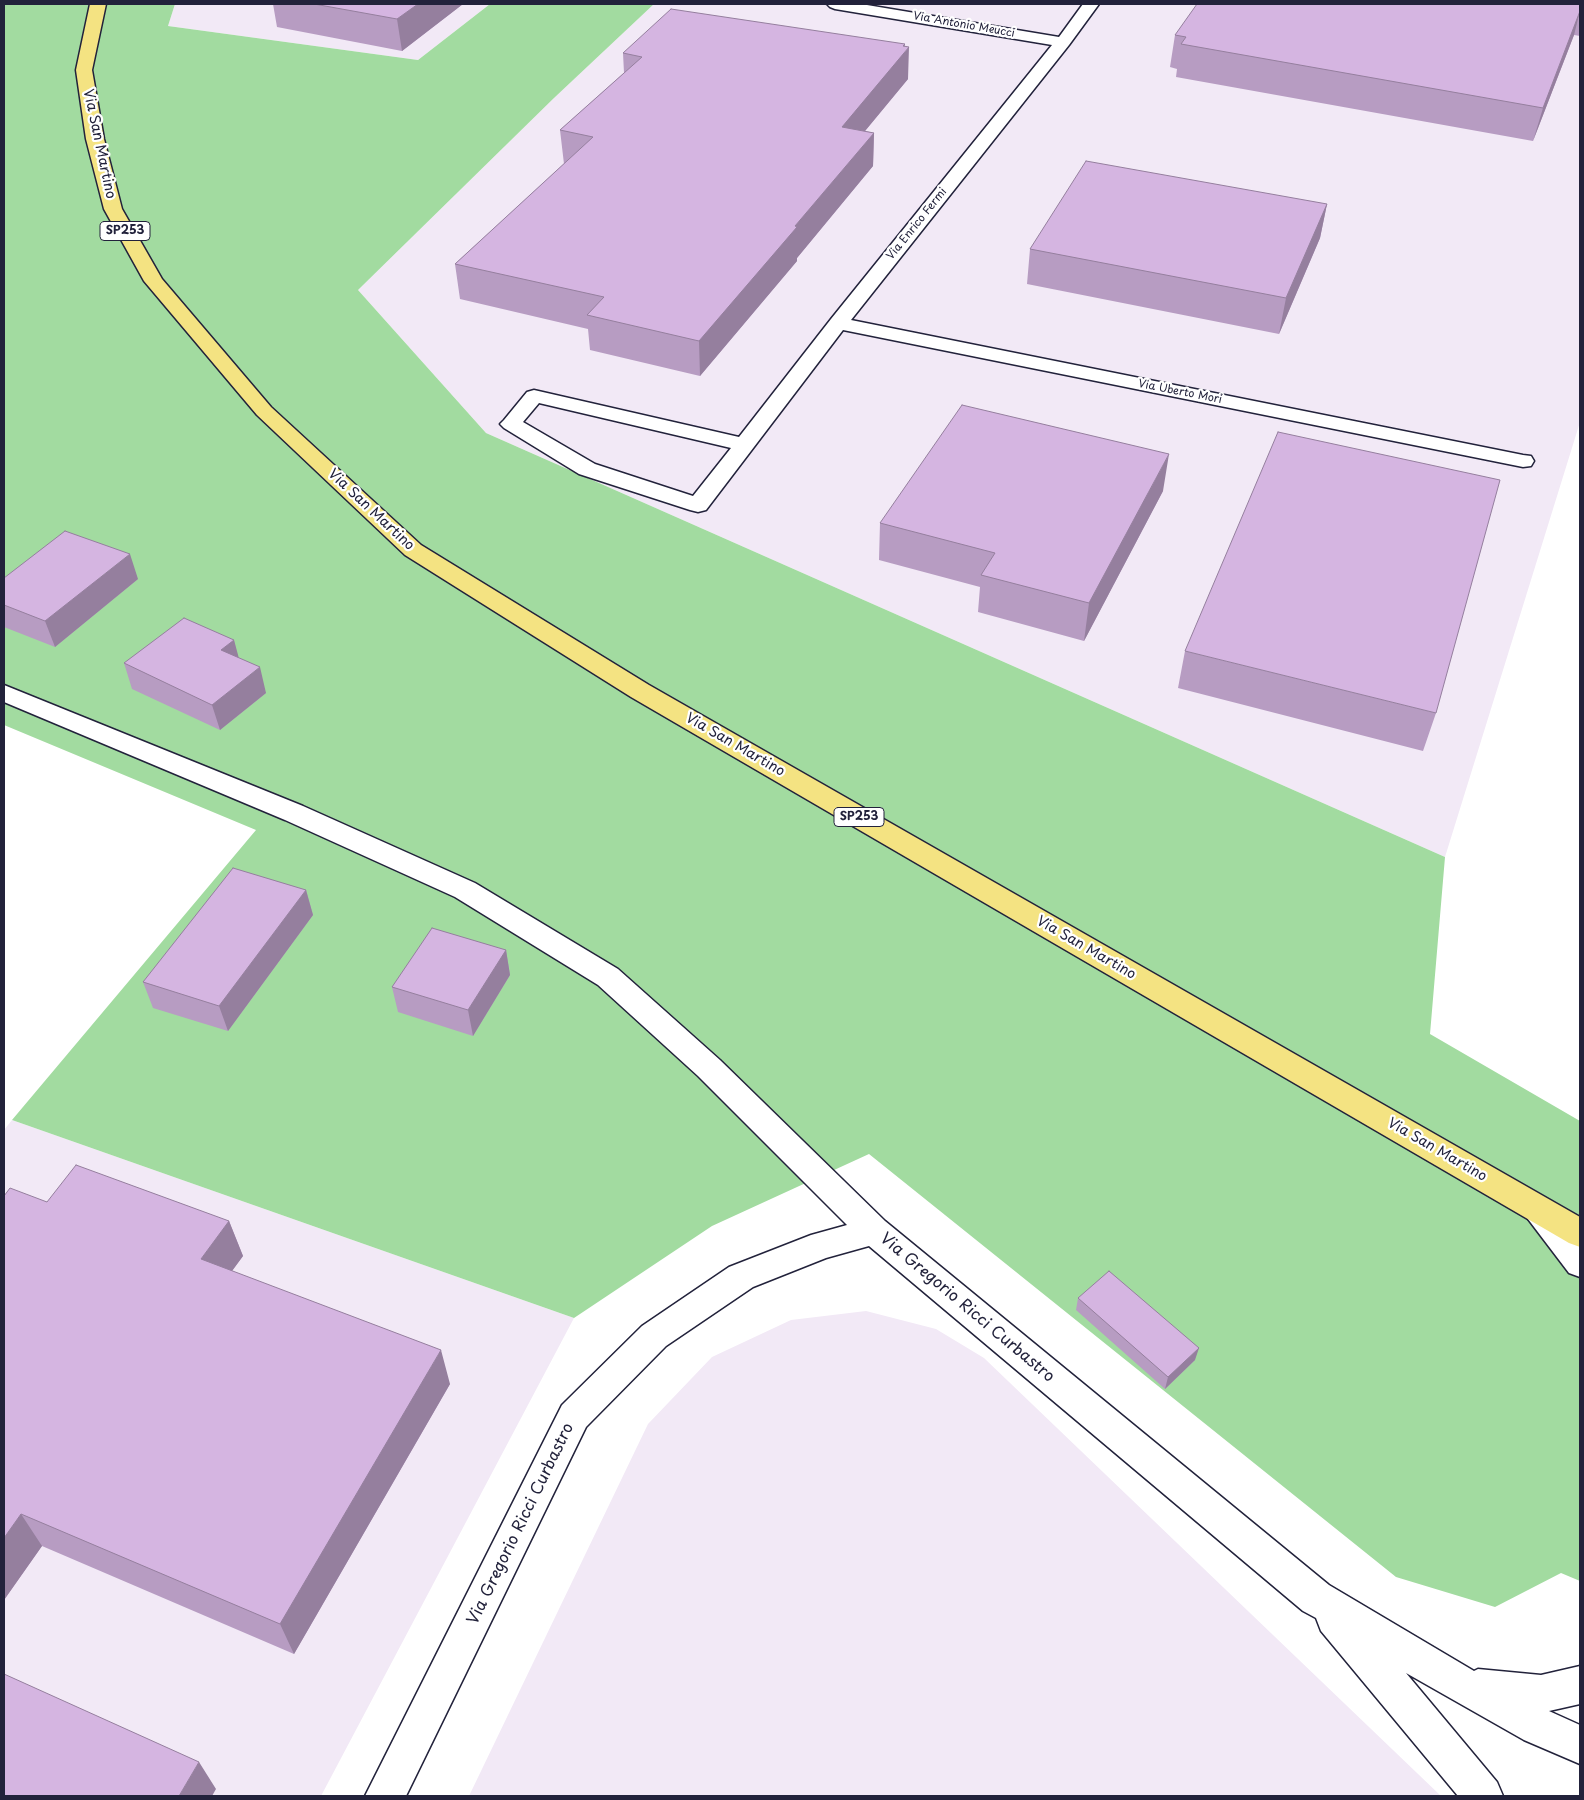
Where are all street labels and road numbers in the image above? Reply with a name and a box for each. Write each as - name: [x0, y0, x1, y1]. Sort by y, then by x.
- street label: Via Antonio Meucci: [912, 10, 1016, 40]
- street label: Via San Martino: [79, 88, 119, 200]
- street label: Via Enrico Fermi: [884, 186, 950, 262]
- road number: SP253: [100, 222, 150, 240]
- street label: Via Uberto Mori: [1137, 377, 1223, 407]
- street label: Via San Martino: [324, 466, 418, 554]
- street label: Via San Martino: [682, 710, 788, 780]
- road number: SP253: [834, 808, 884, 826]
- street label: Via San Martino: [1033, 913, 1139, 983]
- street label: Via San Martino: [1384, 1115, 1490, 1185]
- street label: Via Gregorio Ricci Curbastro: [876, 1229, 1058, 1387]
- street label: Via Gregorio Ricci Curbastro: [464, 1420, 578, 1628]

